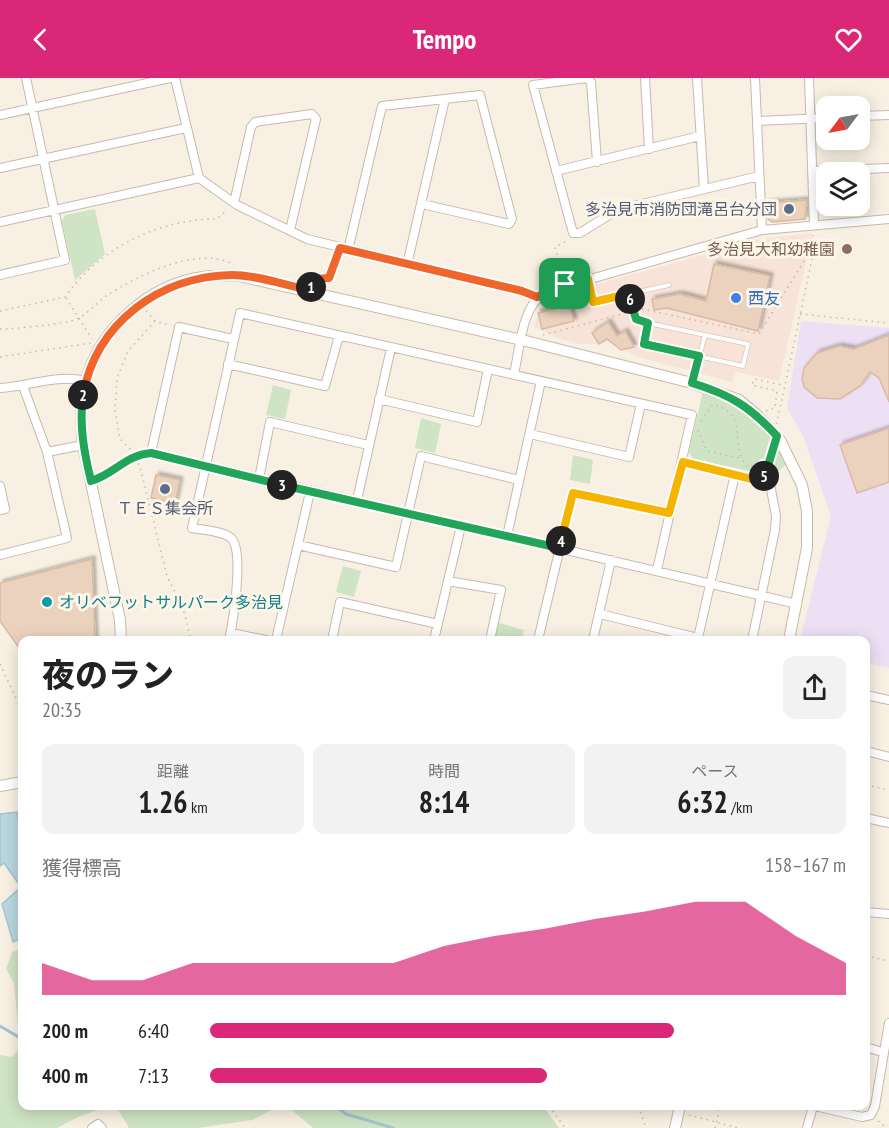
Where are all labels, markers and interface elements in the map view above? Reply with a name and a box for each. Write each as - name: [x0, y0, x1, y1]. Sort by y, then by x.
- text: Tempo: [413, 22, 476, 56]
- icon: back: [24, 23, 57, 56]
- icon: heart: [832, 23, 865, 56]
- north arrow: [816, 96, 870, 150]
- map controls: [816, 96, 870, 216]
- button: layers: [816, 162, 870, 216]
- place label: 多治見市消防団滝呂台分団: [585, 199, 777, 219]
- marker: 多治見市消防団滝呂台分団: [782, 202, 796, 216]
- place label: 多治見大和幼稚園: [707, 239, 835, 259]
- marker: 多治見大和幼稚園: [840, 242, 854, 256]
- pin: [539, 258, 590, 309]
- icon: arrive: [548, 267, 581, 300]
- pin: 1: [296, 272, 326, 302]
- text: 1: [307, 277, 315, 297]
- pin: 6: [615, 284, 645, 314]
- place label: 西友: [748, 288, 780, 308]
- text: 6: [626, 289, 634, 309]
- marker: 西友: [729, 291, 743, 305]
- pin: 2: [68, 380, 98, 410]
- text: 2: [79, 385, 87, 405]
- pin: 5: [749, 461, 779, 491]
- text: 5: [760, 466, 768, 486]
- pin: 3: [267, 470, 297, 500]
- text: 3: [278, 475, 286, 495]
- marker: ＴＥＳ集会所: [158, 482, 172, 496]
- place label: ＴＥＳ集会所: [117, 498, 213, 518]
- pin: 4: [546, 526, 576, 556]
- text: 4: [557, 531, 565, 551]
- place label: オリベフットサルパーク多治見: [59, 592, 283, 612]
- marker: オリベフットサルパーク多治見: [40, 595, 54, 609]
- text: 夜のラン: [42, 653, 174, 696]
- button: share: [783, 656, 846, 719]
- text: 20:35: [42, 697, 82, 723]
- text: 距離: [157, 761, 189, 781]
- text: 時間: [428, 761, 460, 781]
- text: ペース: [691, 761, 739, 781]
- text: 1.26: [138, 782, 188, 821]
- text: 8:14: [419, 782, 469, 821]
- text: 6:32: [677, 782, 728, 821]
- text: km: [188, 797, 208, 817]
- text: /km: [728, 797, 753, 817]
- text: 158–167 m: [765, 852, 846, 878]
- text: 獲得標高: [42, 855, 122, 881]
- text: 200 m: [42, 1018, 88, 1044]
- text: 6:40: [138, 1018, 169, 1044]
- text: 400 m: [42, 1063, 88, 1089]
- text: 7:13: [138, 1063, 169, 1089]

